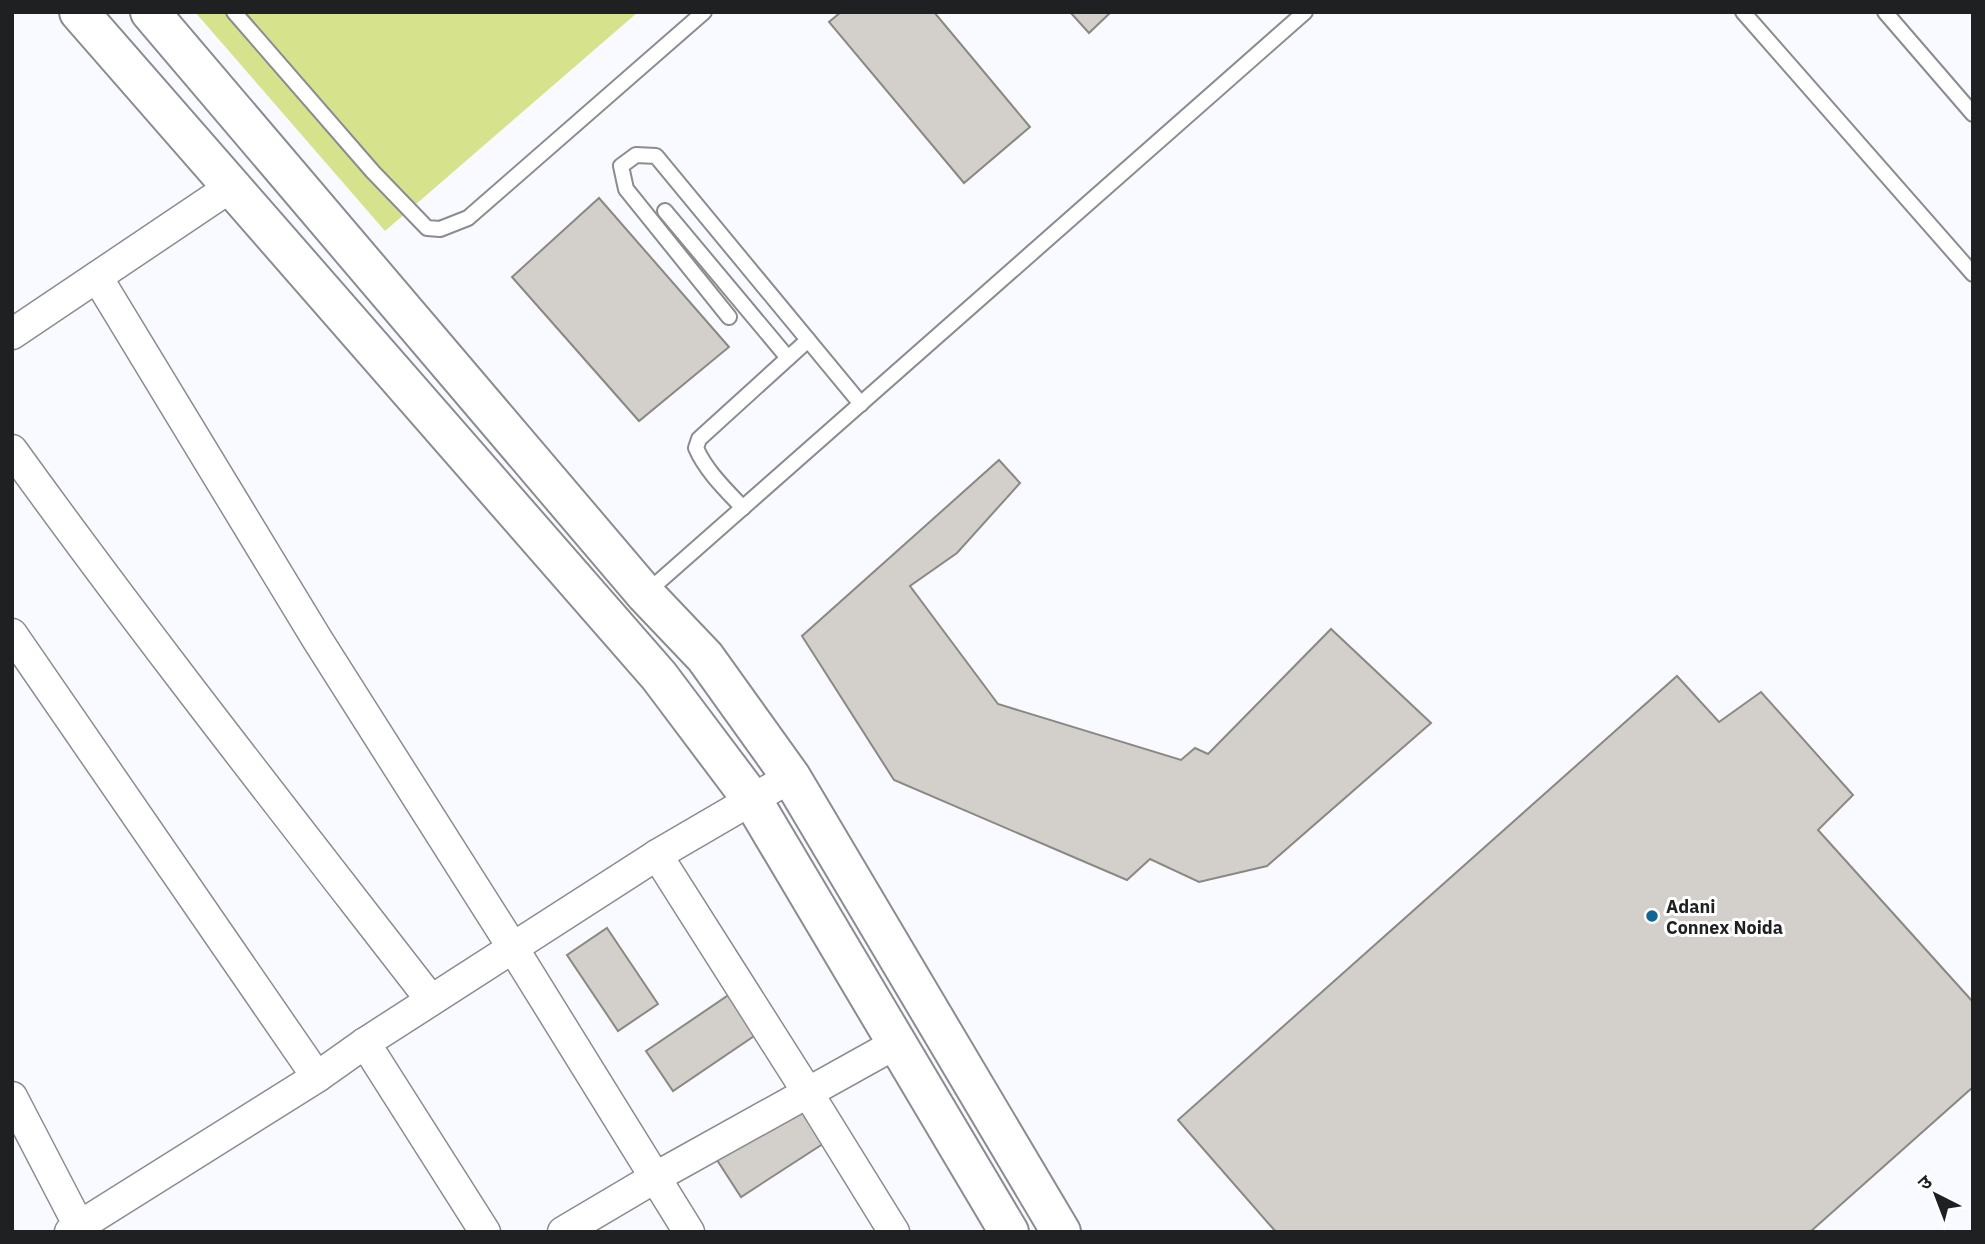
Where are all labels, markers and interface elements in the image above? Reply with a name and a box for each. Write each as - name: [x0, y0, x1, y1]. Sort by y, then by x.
- place label: Adani Connex Noida: [1666, 895, 1783, 939]
- marker: Adani Connex Noida: [1644, 908, 1660, 924]
- north arrow: [1901, 1160, 1971, 1230]
- text: उ: [1912, 1169, 1937, 1195]

